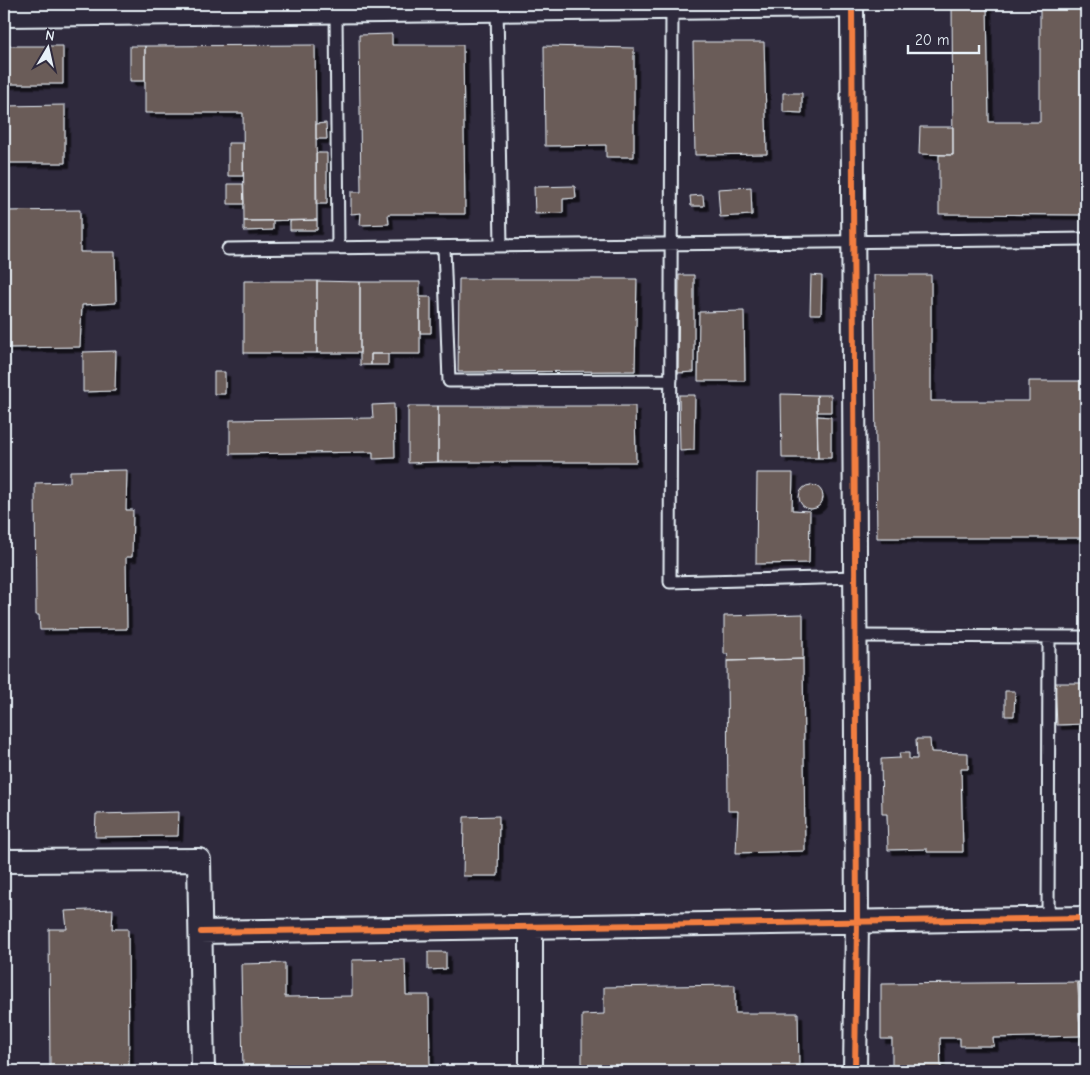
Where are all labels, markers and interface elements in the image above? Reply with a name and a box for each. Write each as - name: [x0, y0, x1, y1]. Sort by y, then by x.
- north arrow: [22, 22, 72, 72]
- scale bar: [908, 22, 979, 54]
- text: N: [44, 27, 56, 45]
- text: 20 m: [915, 31, 949, 49]

